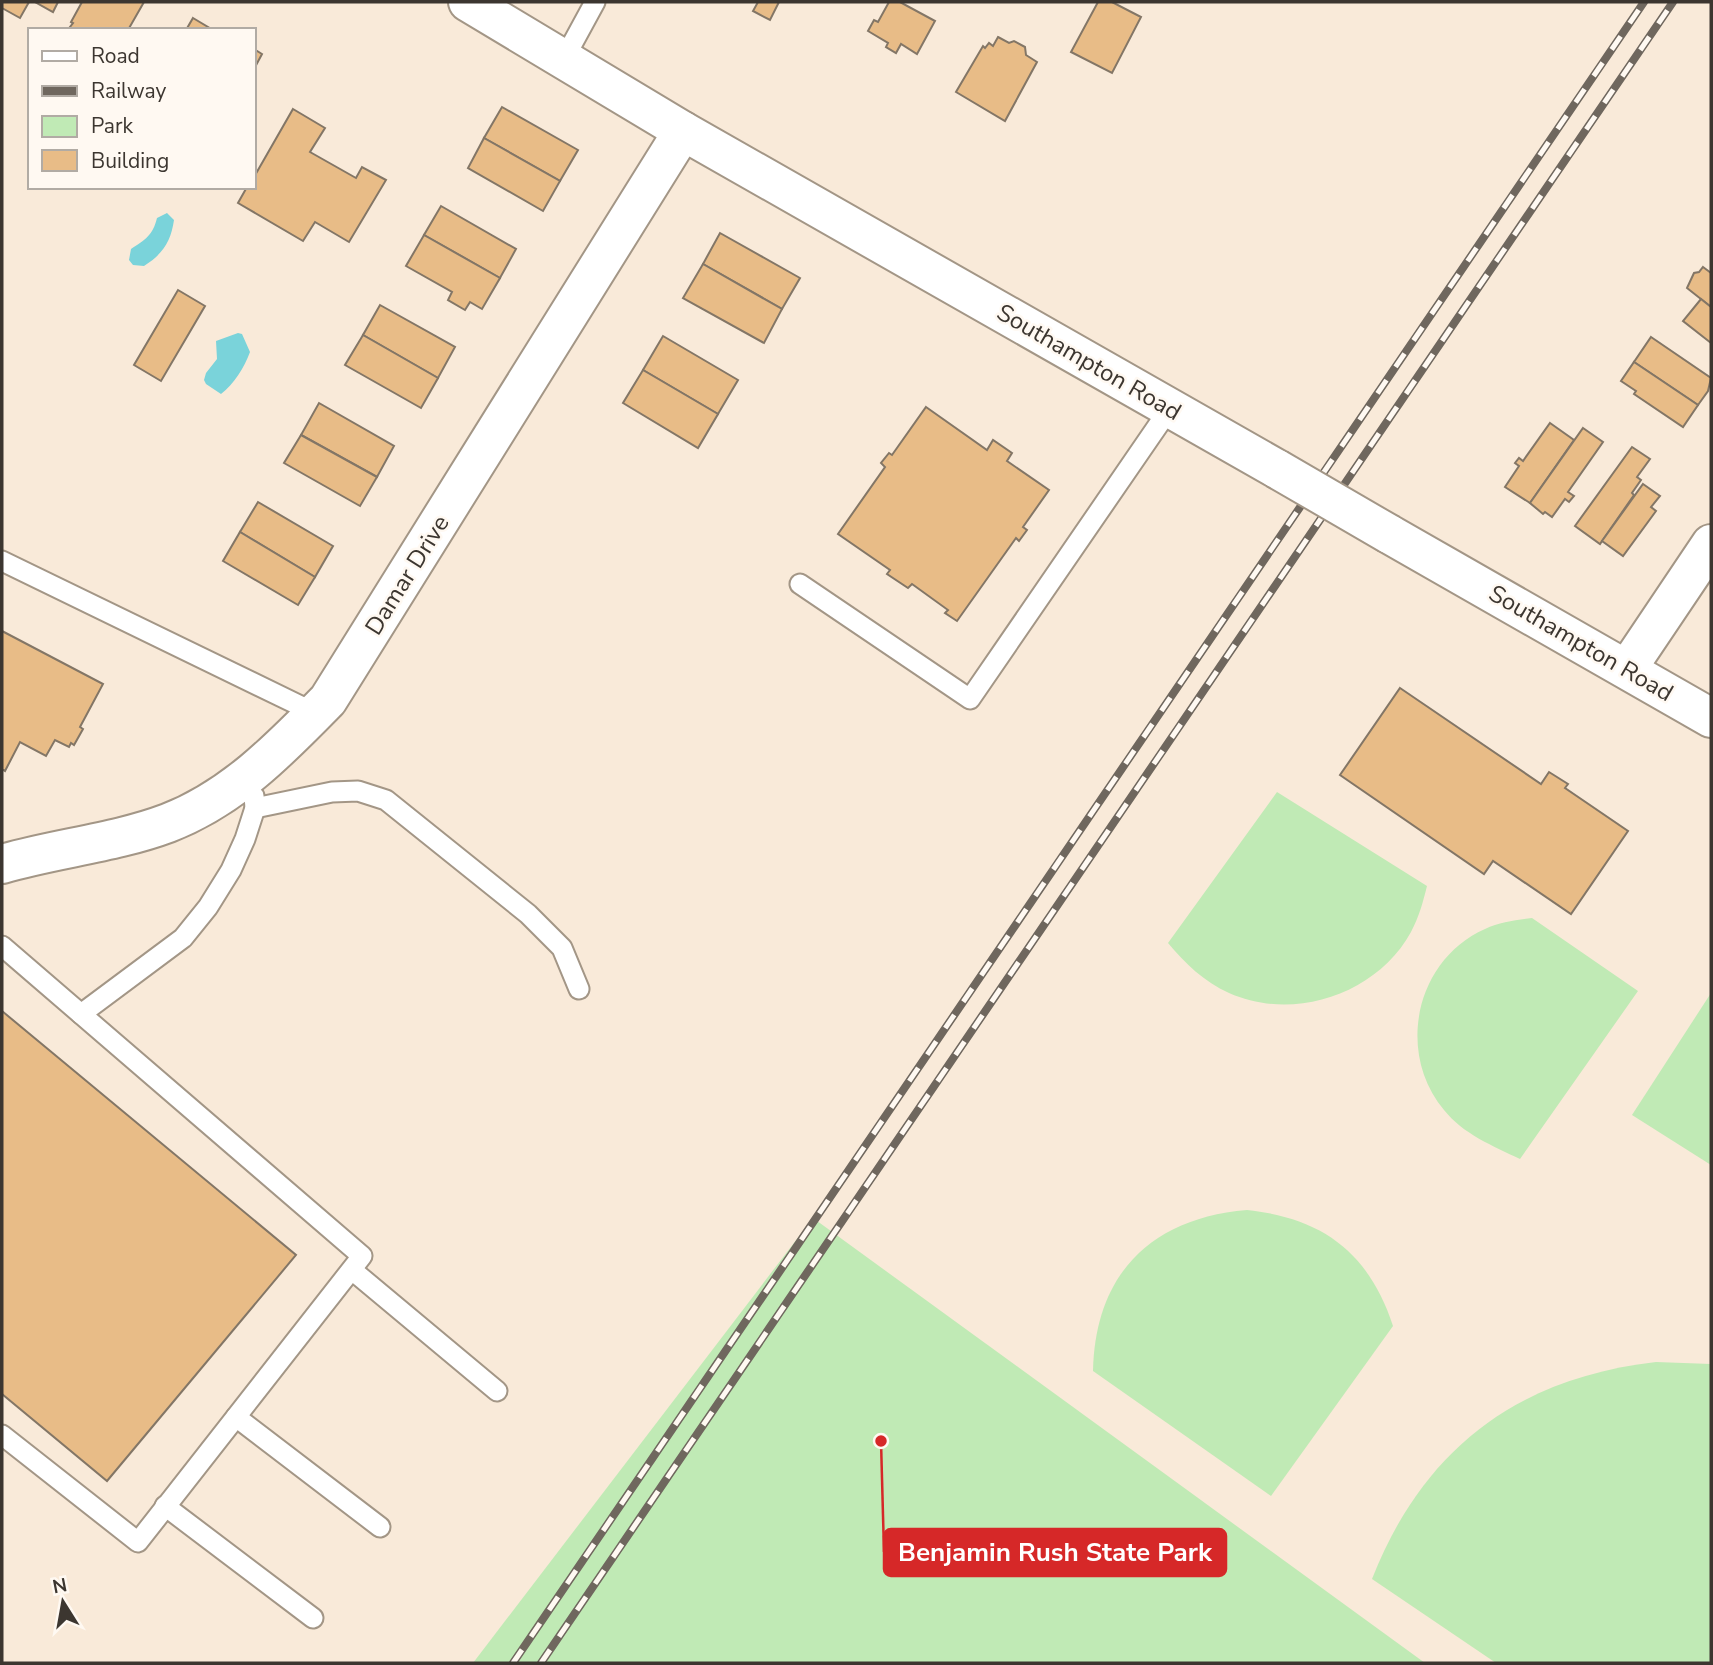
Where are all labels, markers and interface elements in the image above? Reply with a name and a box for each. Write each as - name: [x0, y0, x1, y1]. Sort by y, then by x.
- legend: [28, 28, 256, 189]
- text: Road: [91, 42, 140, 70]
- text: Railway: [91, 77, 166, 105]
- text: Park: [91, 112, 133, 140]
- text: Building: [91, 147, 169, 175]
- street label: Southampton Road: [991, 296, 1187, 428]
- street label: Damar Drive: [358, 509, 456, 641]
- street label: Southampton Road: [1483, 577, 1679, 709]
- callout: Benjamin Rush State Park: [884, 1529, 1226, 1576]
- text: Benjamin Rush State Park: [898, 1535, 1213, 1570]
- north arrow: [28, 1567, 98, 1637]
- text: N: [50, 1572, 69, 1600]

